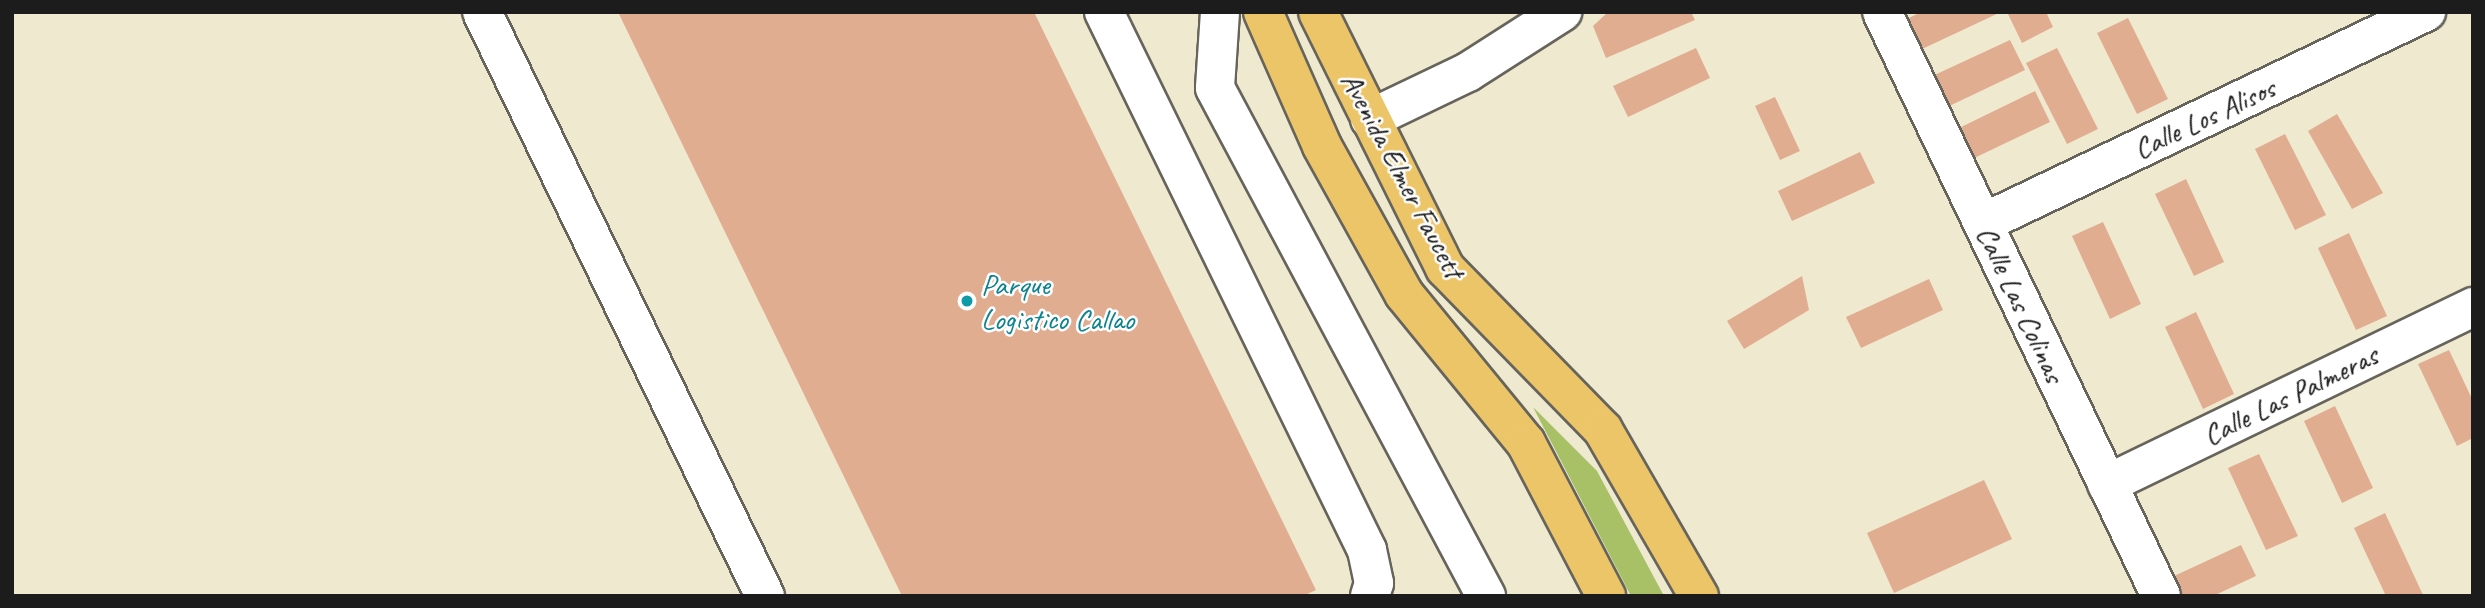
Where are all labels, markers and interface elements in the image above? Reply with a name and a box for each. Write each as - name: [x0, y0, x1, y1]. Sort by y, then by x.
- street label: Avenida Elmer Faucett: [1333, 65, 1473, 285]
- street label: Calle Los Alisos: [2127, 70, 2281, 166]
- street label: Calle Las Colinas: [1969, 220, 2073, 388]
- place label: Parque Logistico Callao: [981, 266, 1135, 336]
- marker: Parque Logistico Callao: [959, 293, 975, 309]
- street label: Calle Las Palmeras: [2197, 337, 2383, 453]

